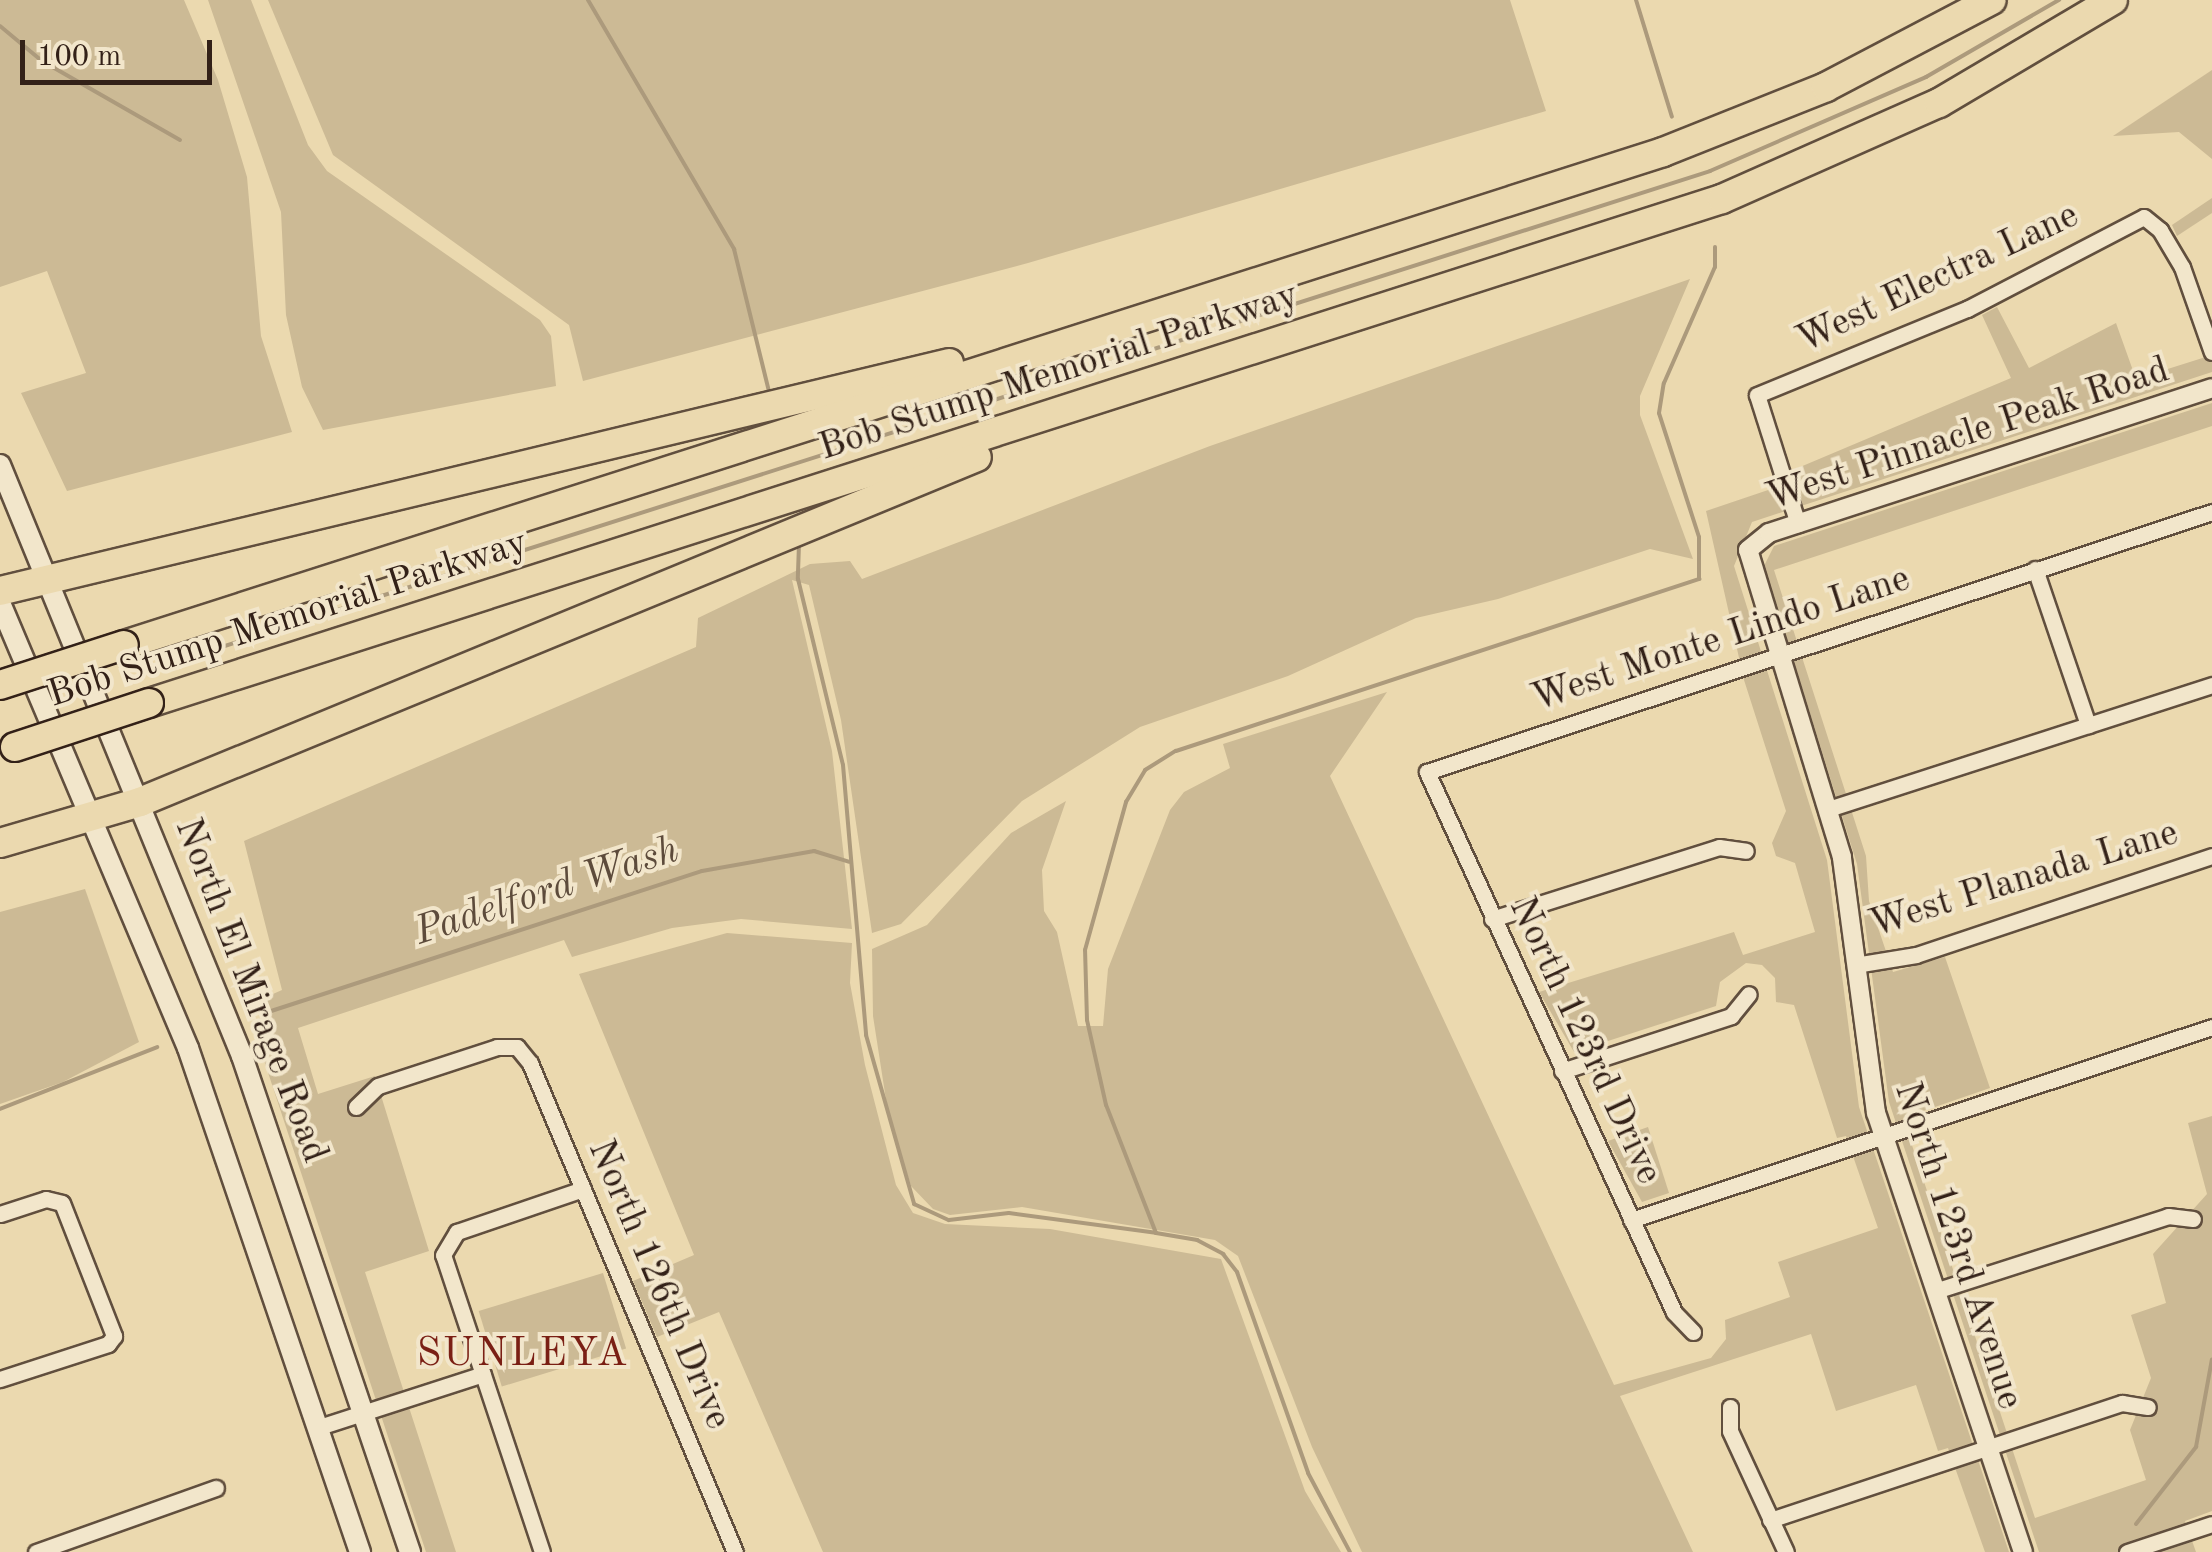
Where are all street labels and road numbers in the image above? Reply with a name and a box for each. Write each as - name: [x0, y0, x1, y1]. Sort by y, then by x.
- street label: West Electra Lane: [1790, 194, 2086, 364]
- street label: Bob Stump Memorial Parkway: [813, 274, 1305, 472]
- street label: West Pinnacle Peak Road: [1761, 348, 2175, 522]
- street label: Bob Stump Memorial Parkway: [42, 521, 534, 719]
- street label: West Monte Lindo Lane: [1526, 557, 1916, 723]
- street label: West Planada Lane: [1864, 811, 2184, 949]
- street label: North El Mirage Road: [163, 812, 337, 1170]
- street label: North 123rd Drive: [1497, 890, 1671, 1192]
- street label: North 123rd Avenue: [1883, 1077, 2031, 1415]
- street label: North 126th Drive: [576, 1133, 740, 1437]

